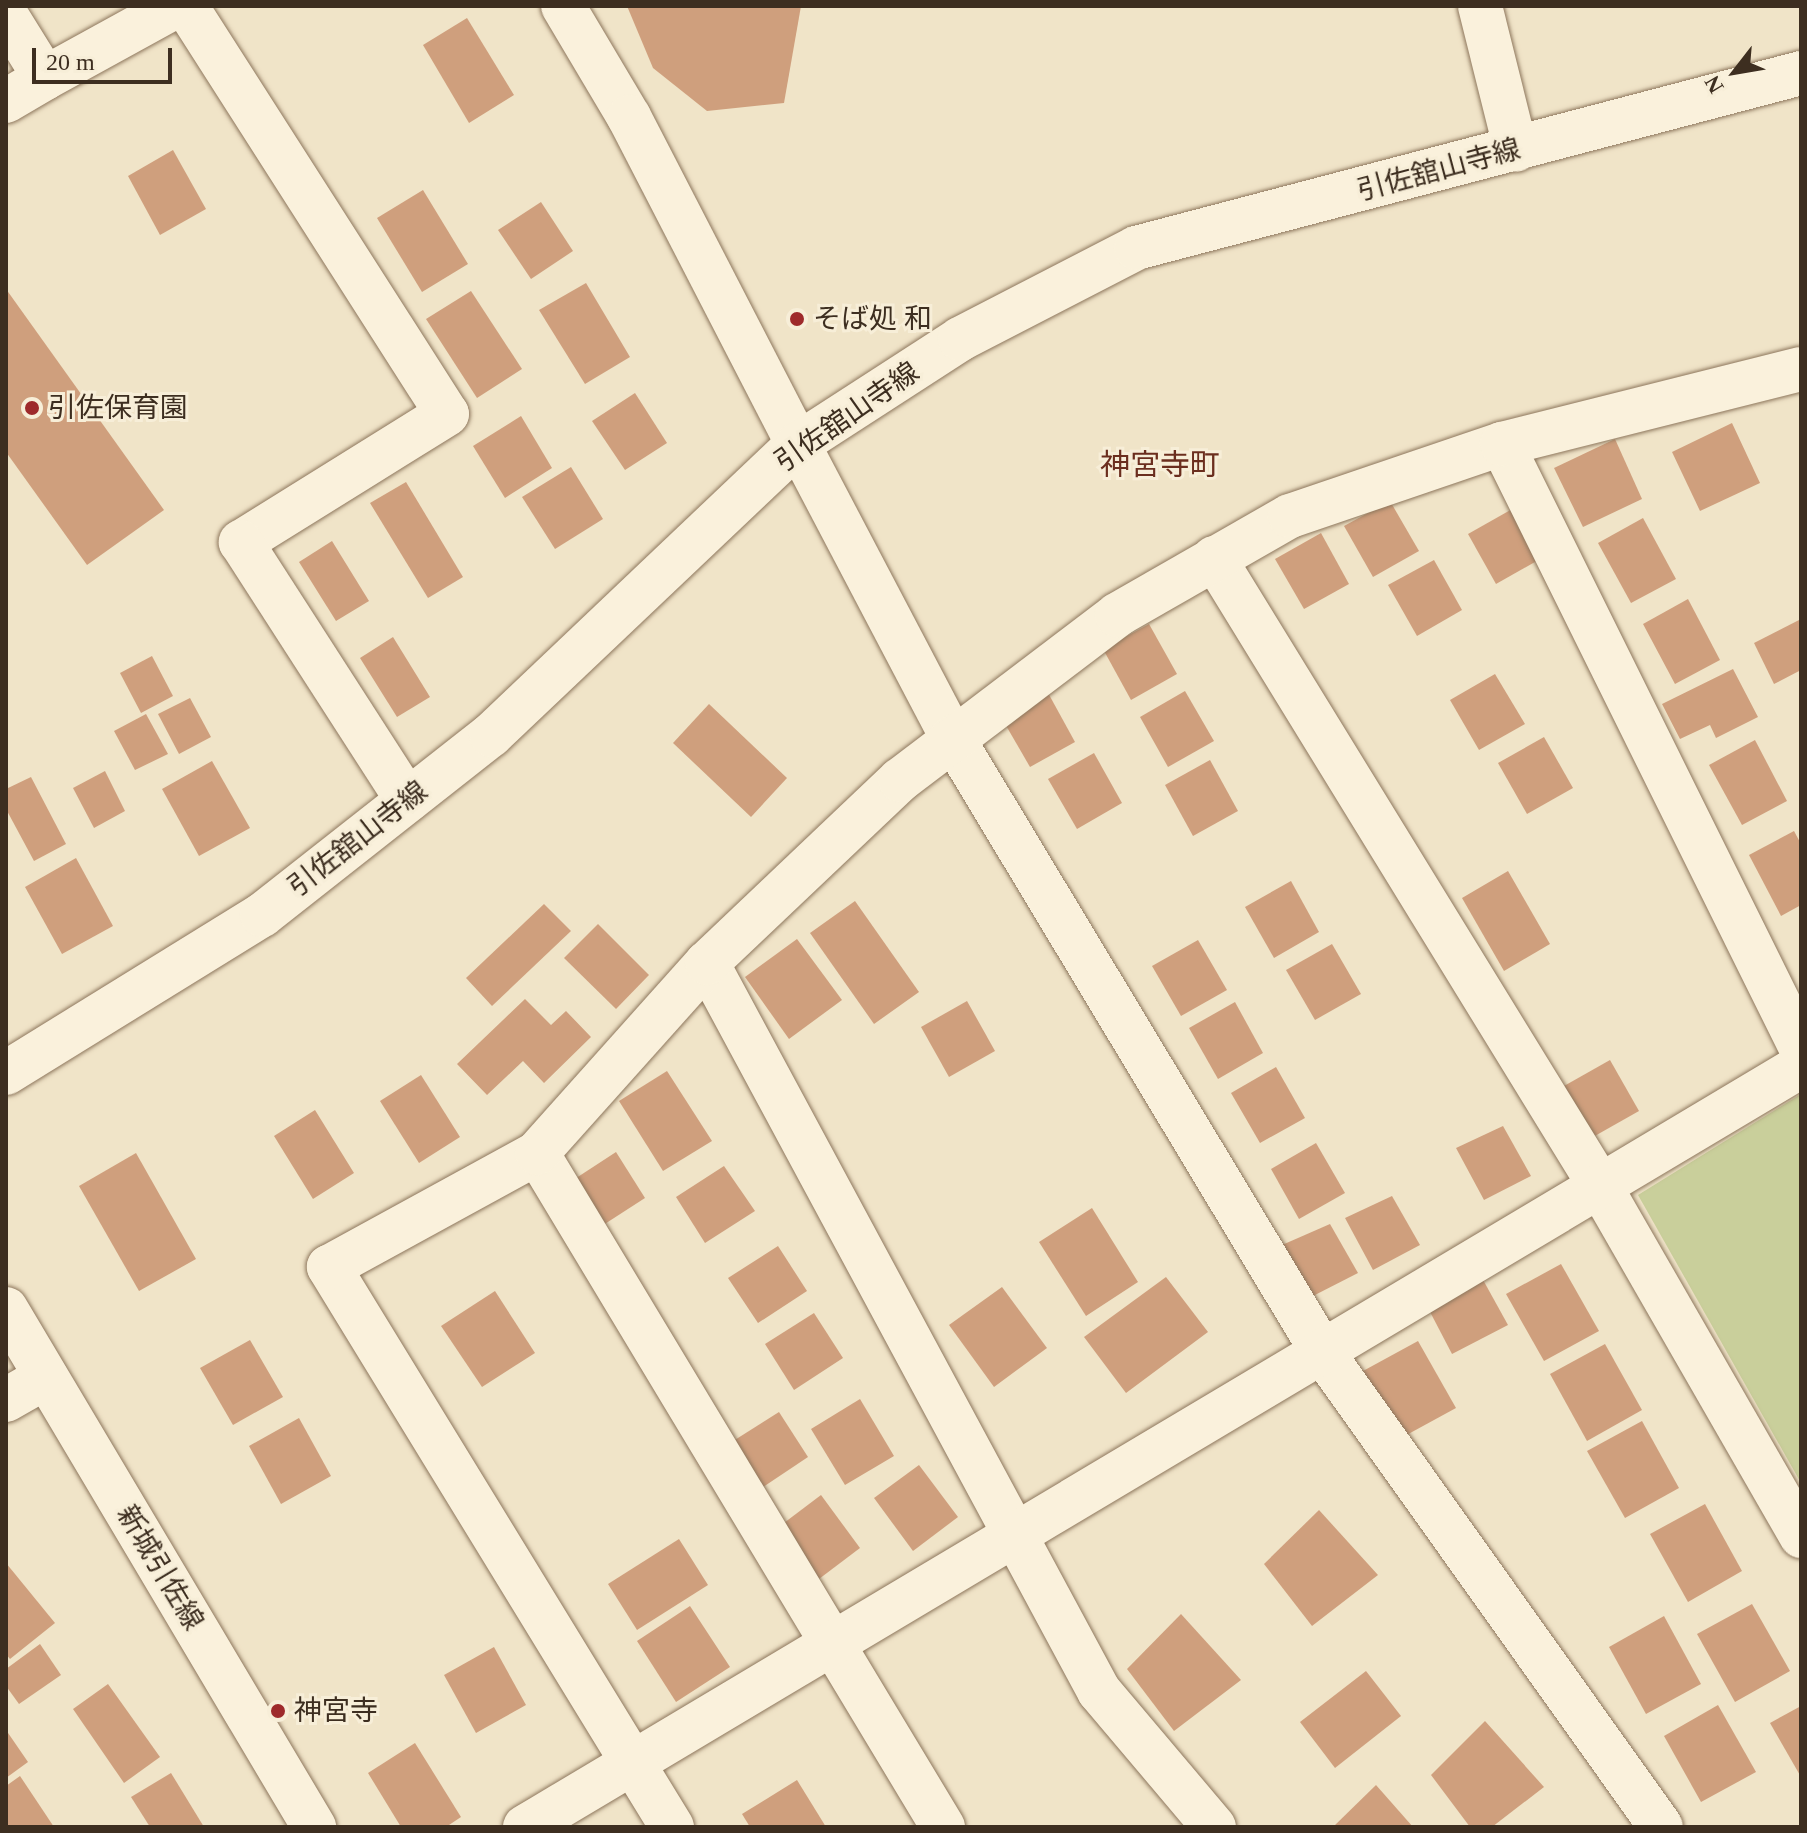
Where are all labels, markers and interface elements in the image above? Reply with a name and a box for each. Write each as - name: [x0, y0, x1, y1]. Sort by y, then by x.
- scale bar: [36, 32, 176, 82]
- north arrow: [1695, 32, 1775, 112]
- text: 20 m: [46, 49, 95, 75]
- text: N: [1699, 71, 1729, 98]
- street label: 引佐舘山寺線: [1354, 132, 1524, 208]
- place label: そば処 和: [813, 302, 932, 336]
- marker: そば処 和: [788, 310, 806, 328]
- street label: 引佐舘山寺線: [769, 355, 925, 479]
- place label: 引佐保育園: [48, 391, 188, 425]
- marker: 引佐保育園: [23, 399, 41, 417]
- district label: 神宮寺町: [1100, 447, 1220, 483]
- street label: 引佐舘山寺線: [281, 774, 435, 904]
- street label: 新城引佐線: [110, 1499, 210, 1637]
- place label: 神宮寺: [294, 1694, 378, 1728]
- marker: 神宮寺: [269, 1702, 287, 1720]

